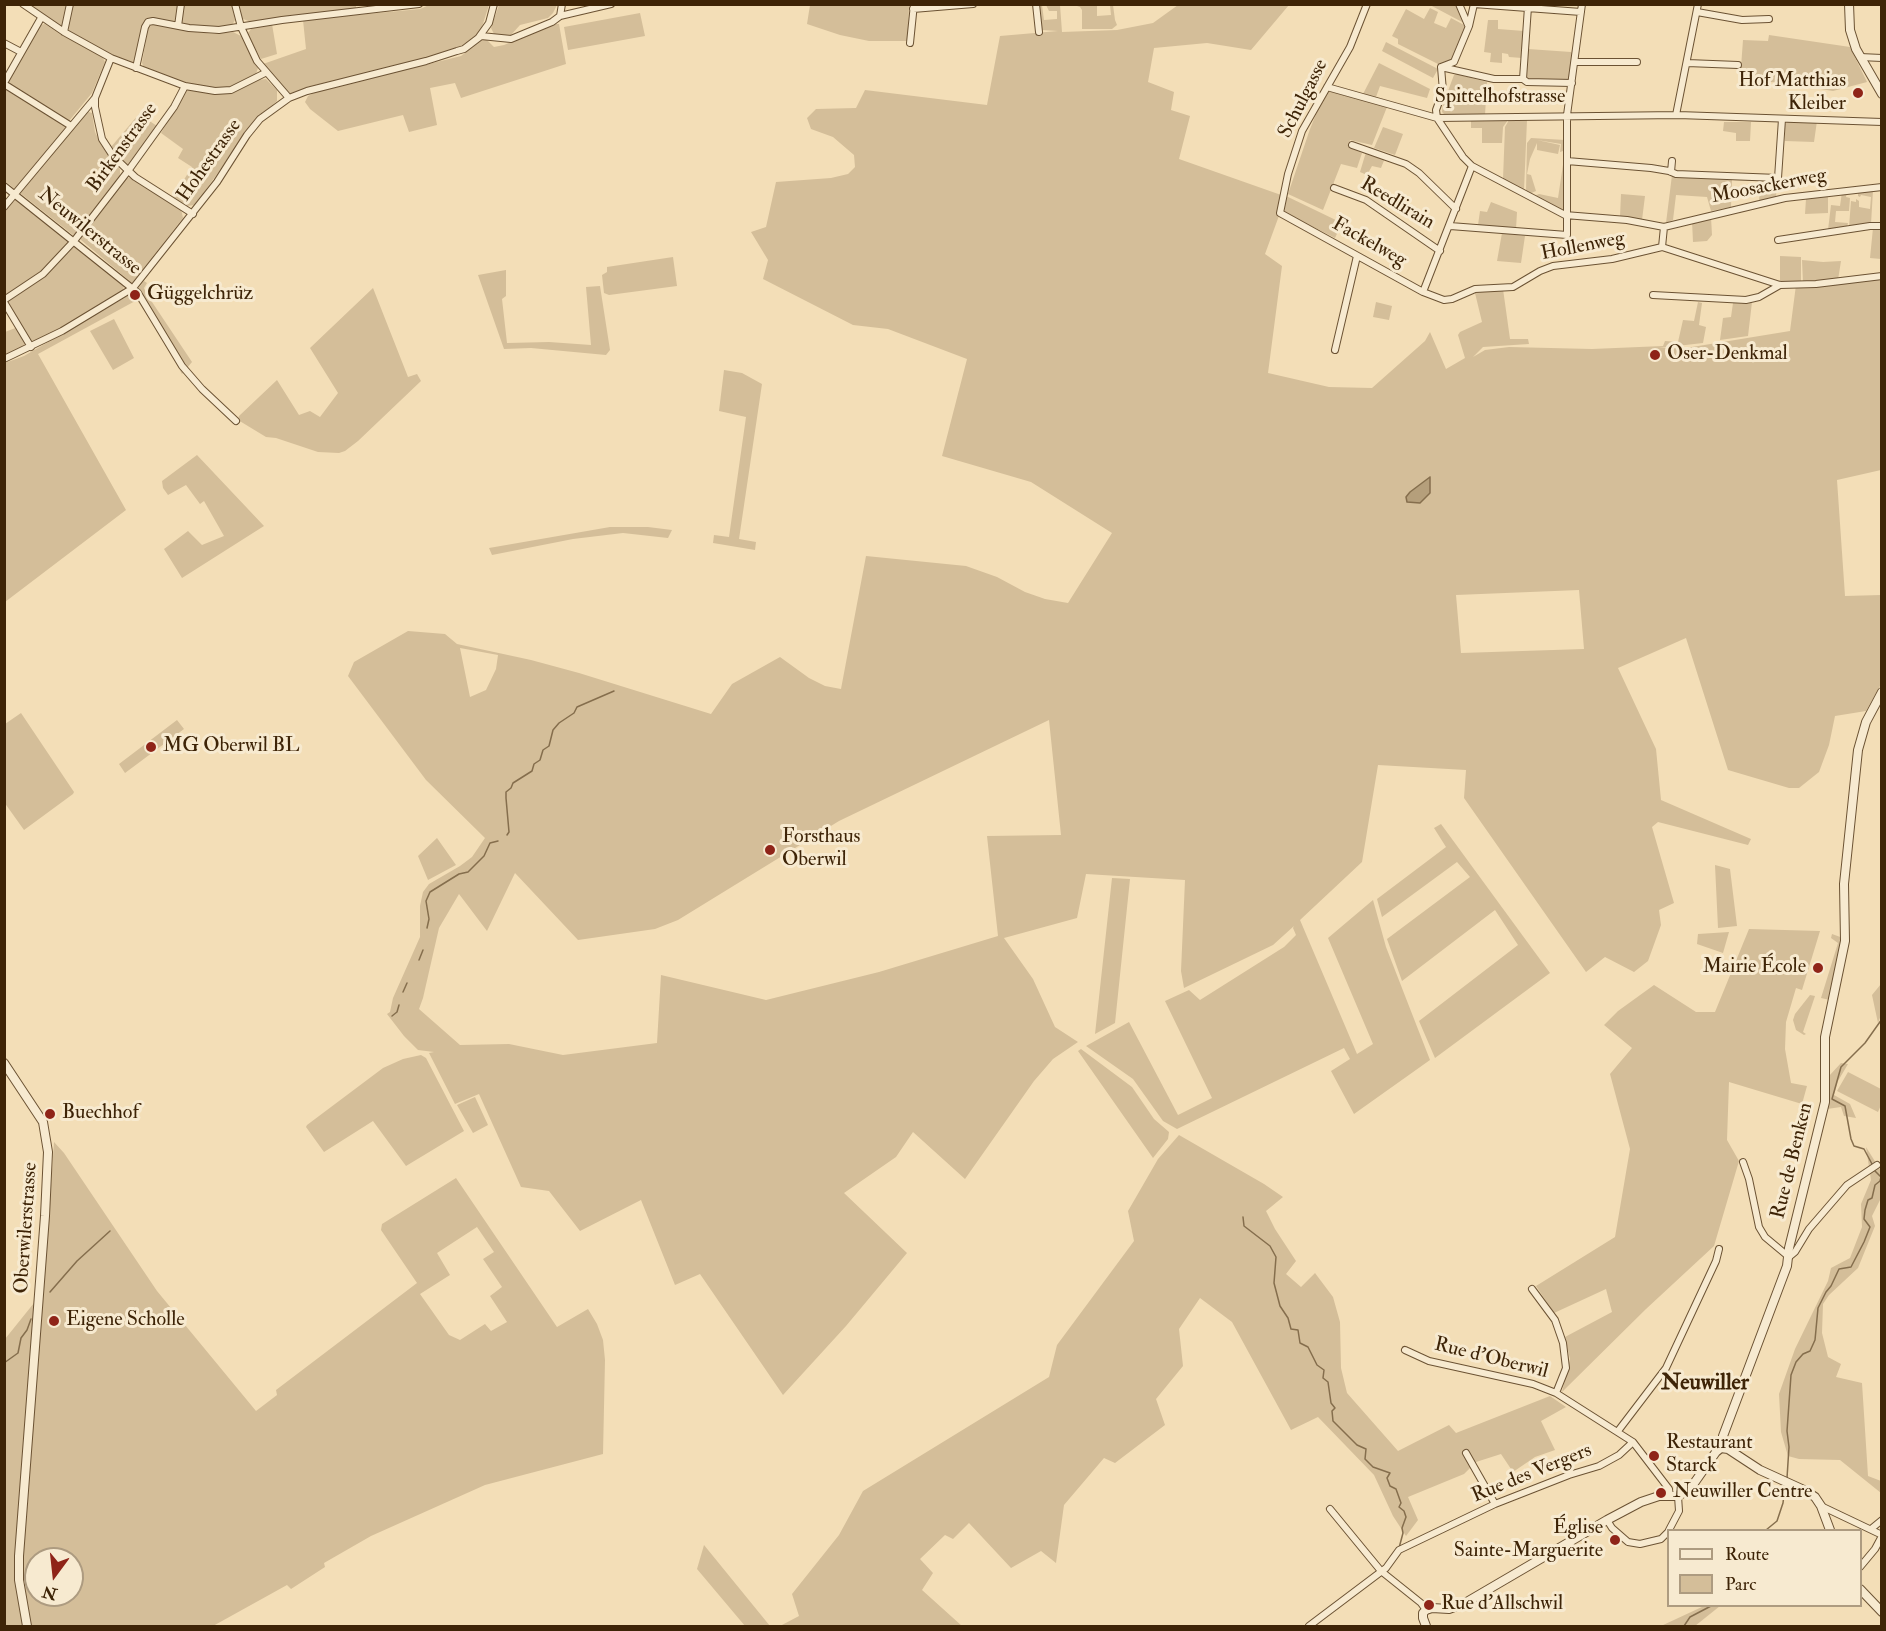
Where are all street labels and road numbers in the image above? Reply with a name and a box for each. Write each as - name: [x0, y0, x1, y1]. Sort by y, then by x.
- street label: Schulgasse: [1274, 56, 1334, 142]
- street label: Spittelhofstrasse: [1435, 86, 1565, 110]
- street label: Birkenstrasse: [83, 99, 163, 197]
- street label: Hohestrasse: [173, 115, 247, 207]
- street label: Moosackerweg: [1709, 164, 1829, 210]
- street label: Reedlirain: [1355, 172, 1439, 236]
- street label: Neuwilerstrasse: [33, 183, 145, 281]
- street label: Fackelweg: [1328, 213, 1410, 273]
- street label: Hollenweg: [1539, 227, 1627, 267]
- street label: Rue de Benken: [1767, 1100, 1819, 1222]
- street label: Oberwilerstrasse: [10, 1162, 44, 1294]
- street label: Rue d'Oberwil: [1432, 1333, 1550, 1385]
- street label: Rue des Vergers: [1469, 1439, 1595, 1509]

